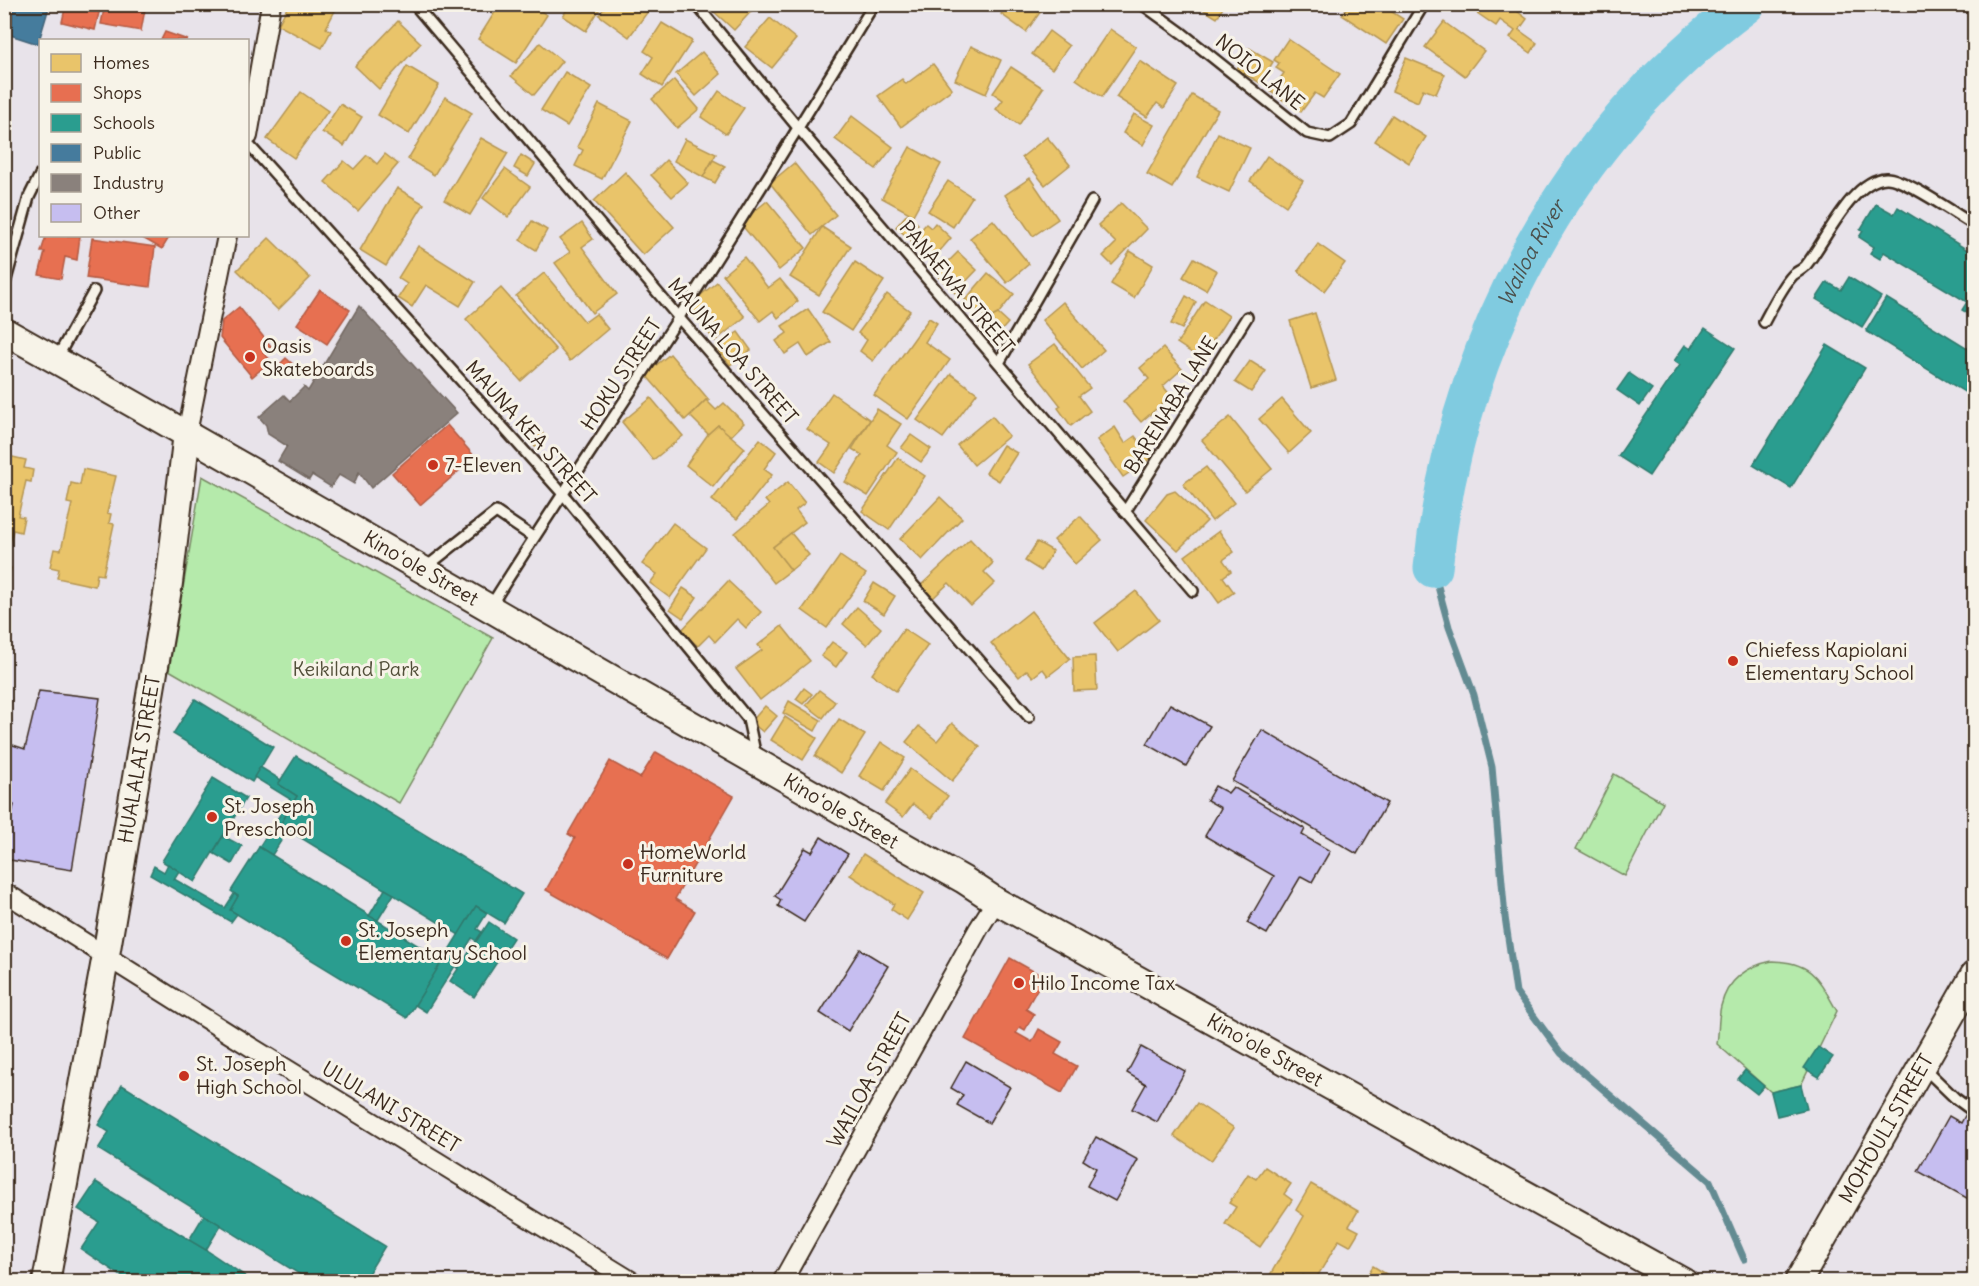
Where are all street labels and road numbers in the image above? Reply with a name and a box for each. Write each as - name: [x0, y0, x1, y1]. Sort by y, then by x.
- street label: NOIO LANE: [1211, 28, 1310, 115]
- street label: PANAEWA STREET: [894, 215, 1020, 358]
- street label: MAUNA LOA STREET: [663, 272, 804, 429]
- street label: HOKU STREET: [575, 313, 666, 434]
- street label: BARENABA LANE: [1118, 331, 1223, 478]
- street label: MAUNA KEA STREET: [461, 355, 602, 508]
- street label: Kinoʻole Street: [359, 525, 483, 611]
- street label: HUALALAI STREET: [112, 673, 165, 845]
- street label: Kinoʻole Street: [779, 768, 903, 854]
- street label: Kinoʻole Street: [1203, 1007, 1328, 1092]
- street label: WAILOA STREET: [821, 1008, 916, 1152]
- street label: MOHOULI STREET: [1833, 1049, 1938, 1207]
- street label: ULULANI STREET: [318, 1055, 465, 1158]

